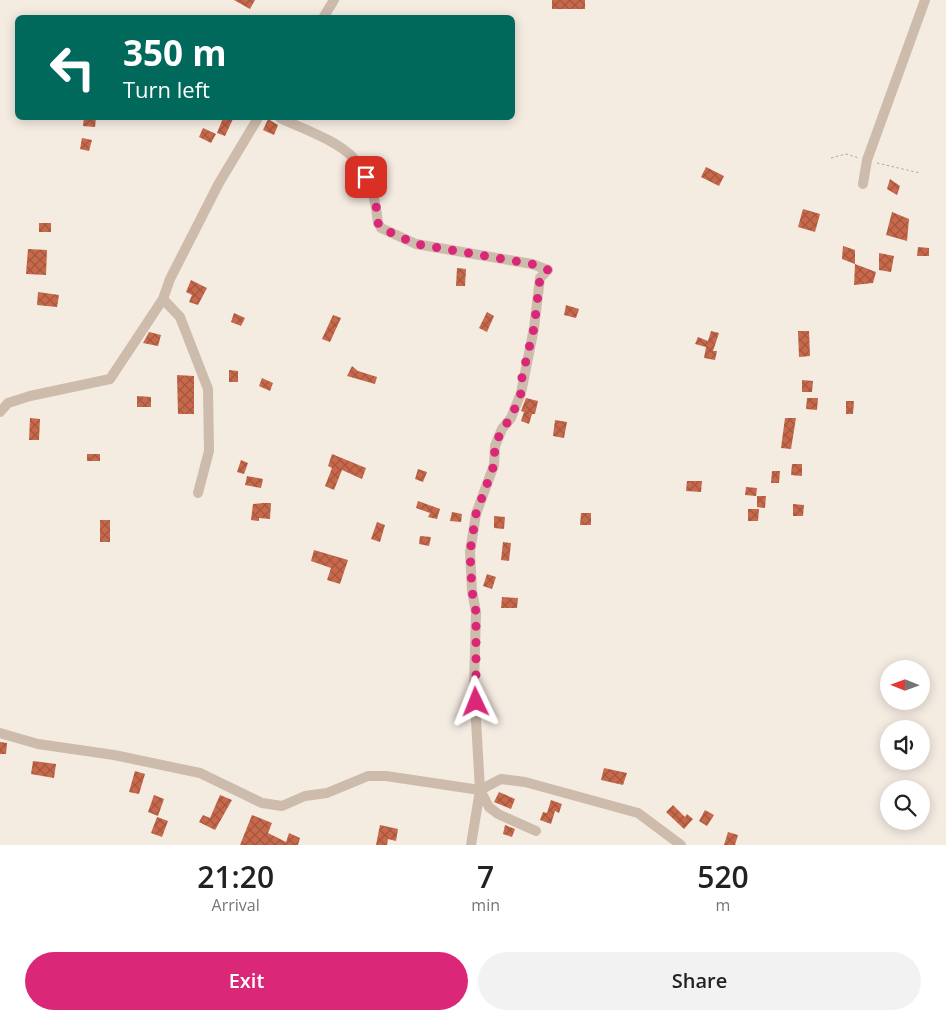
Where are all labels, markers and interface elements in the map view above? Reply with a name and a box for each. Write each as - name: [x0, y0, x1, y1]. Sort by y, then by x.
- text: 350 m: [123, 29, 227, 76]
- icon: left: [40, 35, 105, 100]
- text: Turn left: [123, 74, 210, 104]
- pin: [345, 156, 387, 198]
- icon: arrive: [352, 163, 380, 191]
- north arrow: [880, 660, 930, 710]
- map controls: [880, 660, 930, 830]
- position arrow: [449, 675, 501, 727]
- button: sound: [880, 720, 930, 770]
- button: search: [880, 780, 930, 830]
- text: 21:20: [197, 856, 274, 897]
- text: 7: [477, 856, 494, 897]
- text: 520: [697, 856, 749, 897]
- text: Arrival: [212, 894, 260, 916]
- text: min: [471, 894, 500, 916]
- text: m: [716, 894, 730, 916]
- button: Exit: [25, 952, 468, 1010]
- button: Share: [478, 952, 921, 1010]

